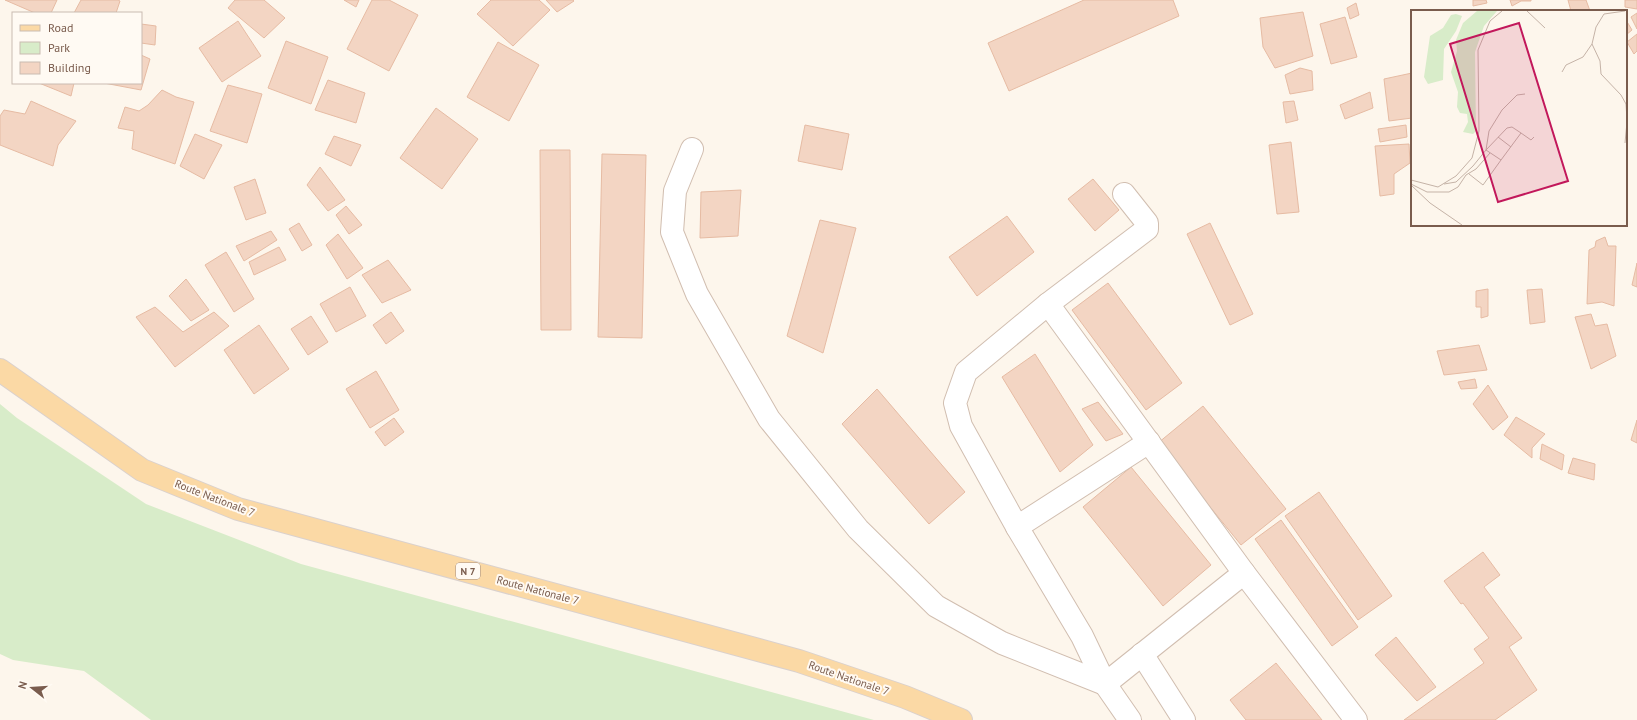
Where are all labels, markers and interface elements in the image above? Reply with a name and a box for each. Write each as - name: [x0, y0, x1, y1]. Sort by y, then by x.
- inset map: [1411, 10, 1627, 226]
- legend: [12, 12, 142, 84]
- text: Road: [48, 20, 73, 35]
- text: Park: [48, 40, 70, 55]
- text: Building: [48, 60, 91, 75]
- street label: Route Nationale 7: [173, 476, 257, 520]
- road number: N 7: [456, 563, 480, 579]
- street label: Route Nationale 7: [495, 572, 581, 608]
- street label: Route Nationale 7: [807, 658, 891, 698]
- north arrow: [12, 668, 52, 708]
- text: N: [15, 680, 30, 691]

